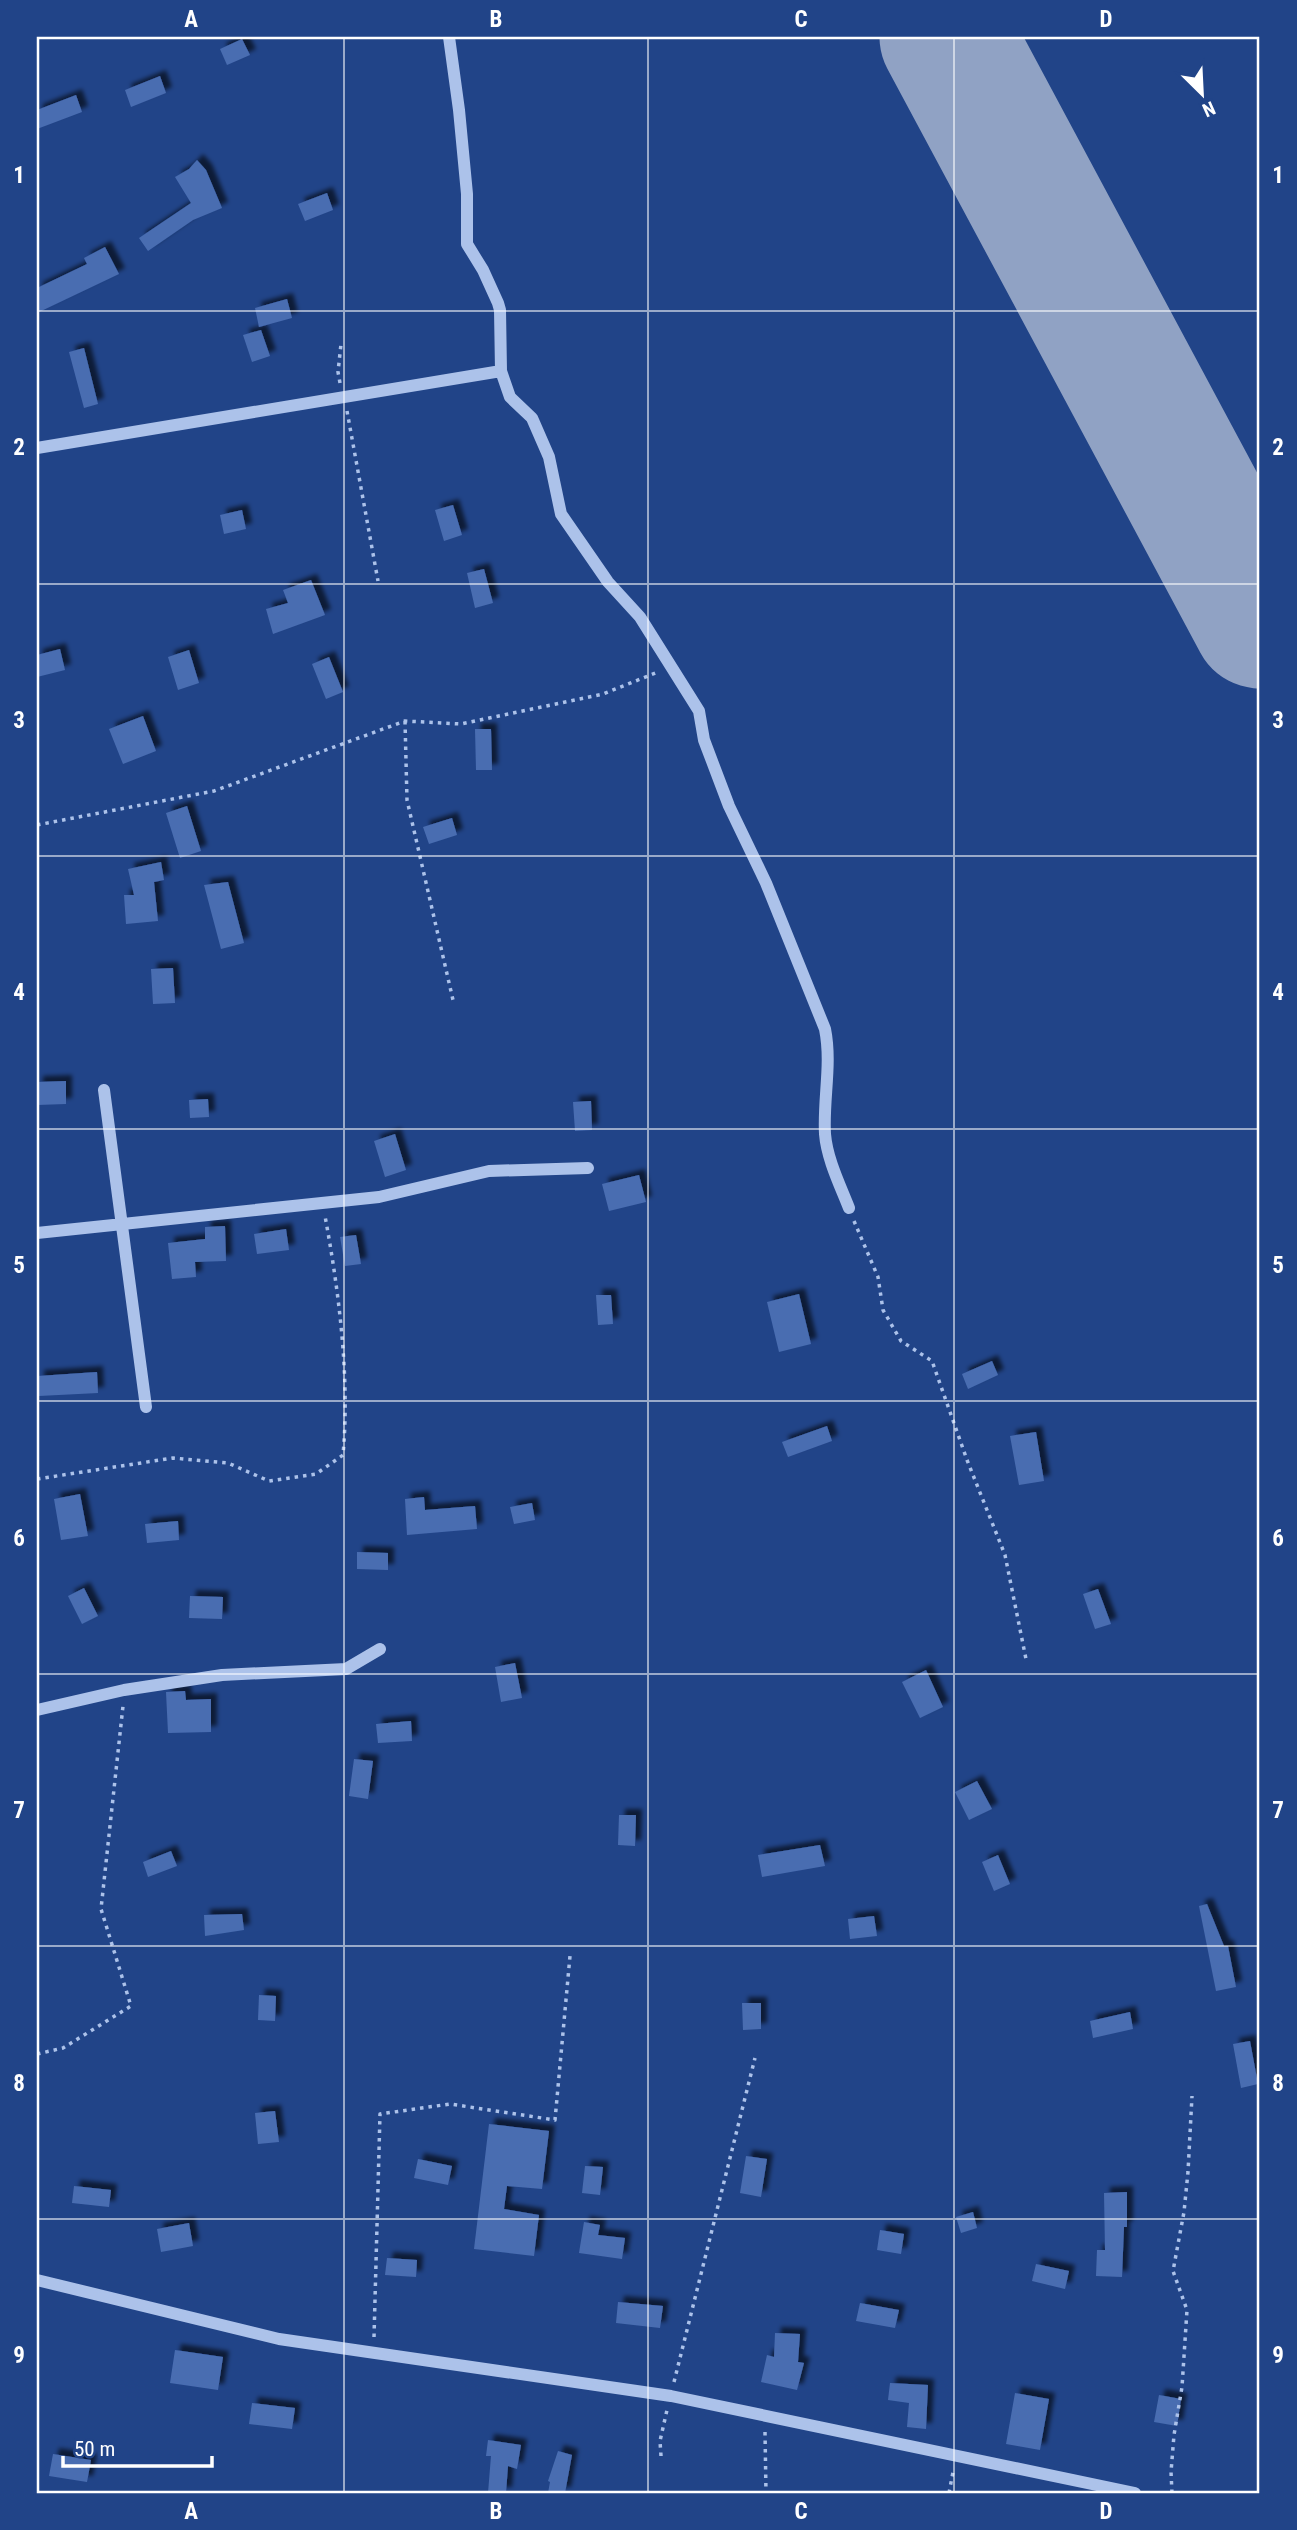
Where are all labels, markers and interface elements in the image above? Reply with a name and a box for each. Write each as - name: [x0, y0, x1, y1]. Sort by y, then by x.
- text: A: [184, 6, 198, 33]
- text: B: [490, 6, 502, 33]
- text: C: [794, 6, 808, 33]
- text: D: [1100, 6, 1113, 33]
- north arrow: [1168, 60, 1238, 130]
- text: N: [1199, 96, 1219, 122]
- text: 1: [13, 162, 25, 189]
- text: 1: [1272, 162, 1284, 189]
- text: 2: [13, 434, 25, 461]
- text: 2: [1272, 434, 1284, 461]
- text: 3: [13, 707, 25, 734]
- text: 3: [1272, 707, 1284, 734]
- text: 4: [13, 979, 25, 1006]
- text: 4: [1272, 979, 1284, 1006]
- text: 5: [13, 1252, 25, 1279]
- text: 5: [1272, 1252, 1284, 1279]
- text: 6: [13, 1525, 25, 1552]
- text: 6: [1272, 1525, 1284, 1552]
- text: 7: [13, 1797, 25, 1824]
- text: 7: [1272, 1797, 1284, 1824]
- text: 8: [13, 2070, 25, 2097]
- text: 8: [1272, 2070, 1284, 2097]
- text: 9: [13, 2342, 25, 2369]
- text: 9: [1272, 2342, 1284, 2369]
- scale bar: [63, 2425, 212, 2469]
- text: 50 m: [74, 2437, 115, 2461]
- text: A: [184, 2498, 198, 2525]
- text: B: [490, 2498, 502, 2525]
- text: C: [794, 2498, 808, 2525]
- text: D: [1100, 2498, 1113, 2525]

